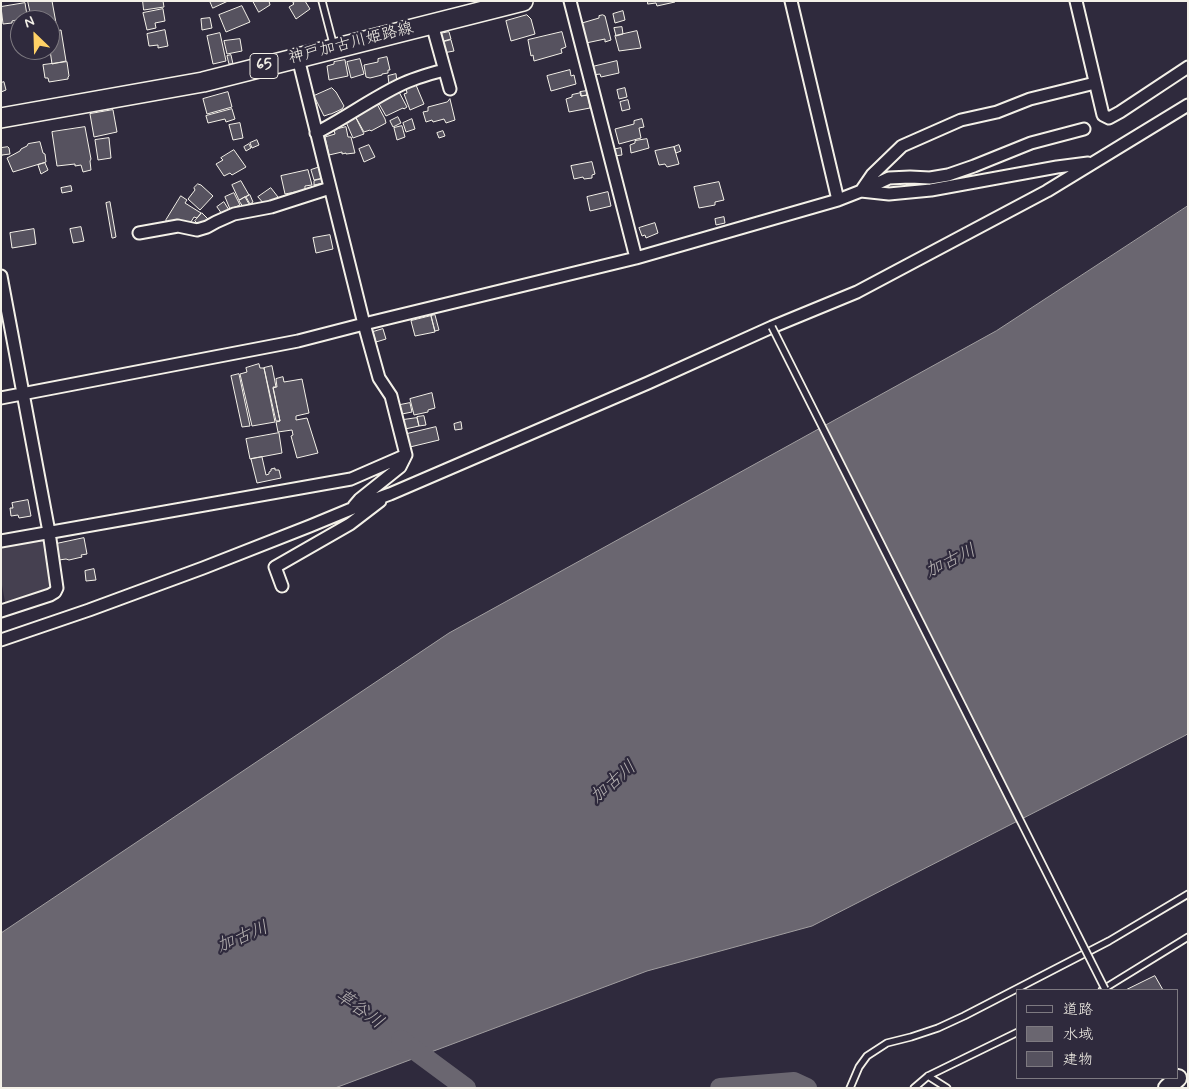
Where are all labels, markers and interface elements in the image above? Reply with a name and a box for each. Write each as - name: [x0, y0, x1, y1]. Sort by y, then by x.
- north arrow: [10, 10, 60, 60]
- text: N: [21, 12, 37, 32]
- street label: 神戸加古川姫路線: [287, 19, 415, 69]
- road number: 65: [250, 54, 278, 78]
- water label: 加古川: [922, 540, 980, 584]
- water label: 加古川: [587, 757, 641, 809]
- water label: 加古川: [214, 918, 272, 958]
- water label: 草谷川: [331, 985, 387, 1035]
- legend: [1016, 989, 1179, 1079]
- text: 道路: [1063, 1000, 1093, 1020]
- text: 水域: [1063, 1025, 1093, 1045]
- text: 建物: [1063, 1050, 1093, 1070]

